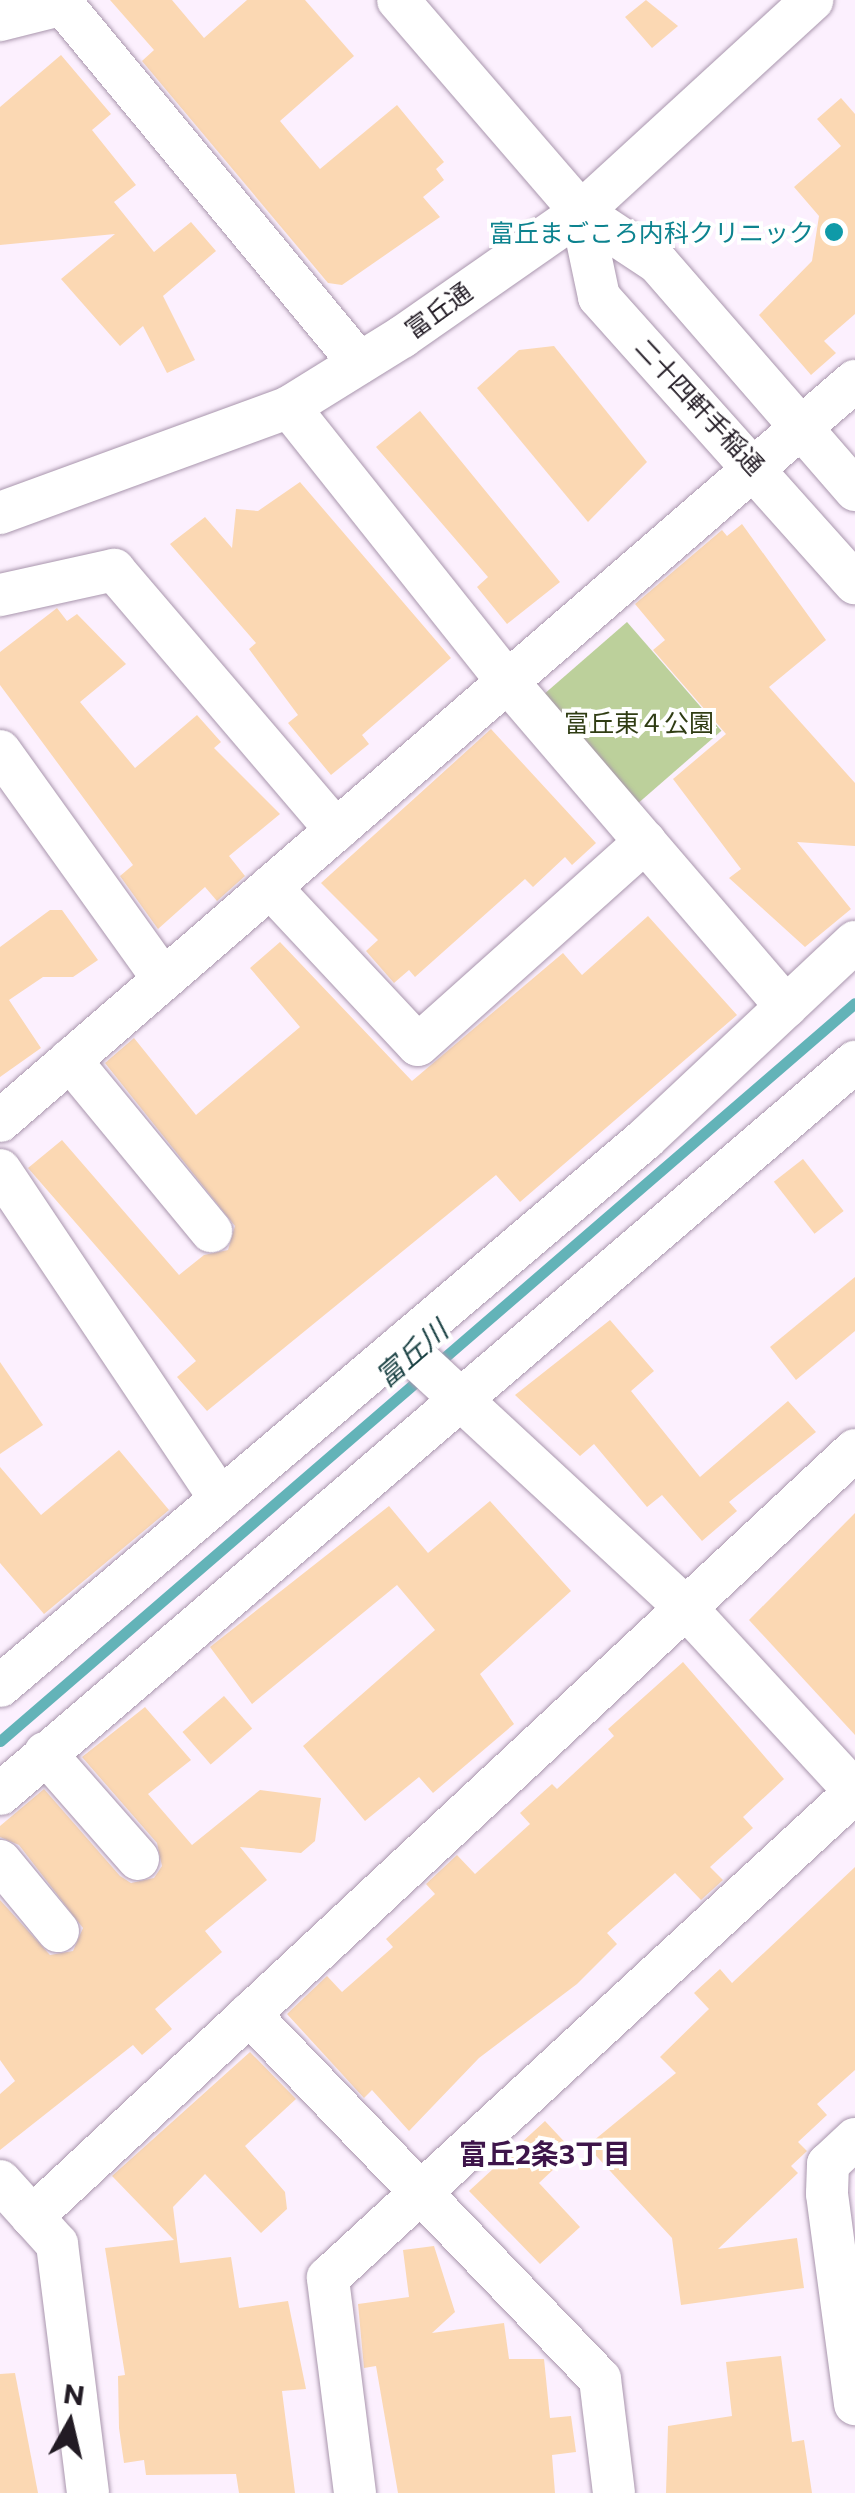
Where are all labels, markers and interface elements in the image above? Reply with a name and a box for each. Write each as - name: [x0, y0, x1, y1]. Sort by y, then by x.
- place label: 富丘まごころ内科クリニック: [489, 217, 814, 247]
- marker: 富丘まごころ内科クリニック: [823, 221, 845, 243]
- street label: 富丘通: [399, 276, 477, 344]
- street label: 二十四軒手稲通: [629, 332, 771, 480]
- park label: 富丘東４公園: [564, 707, 714, 737]
- water label: 富丘川: [368, 1313, 454, 1393]
- district label: 富丘2条3丁目: [459, 2136, 631, 2170]
- north arrow: [20, 2373, 120, 2473]
- text: N: [61, 2375, 87, 2412]

